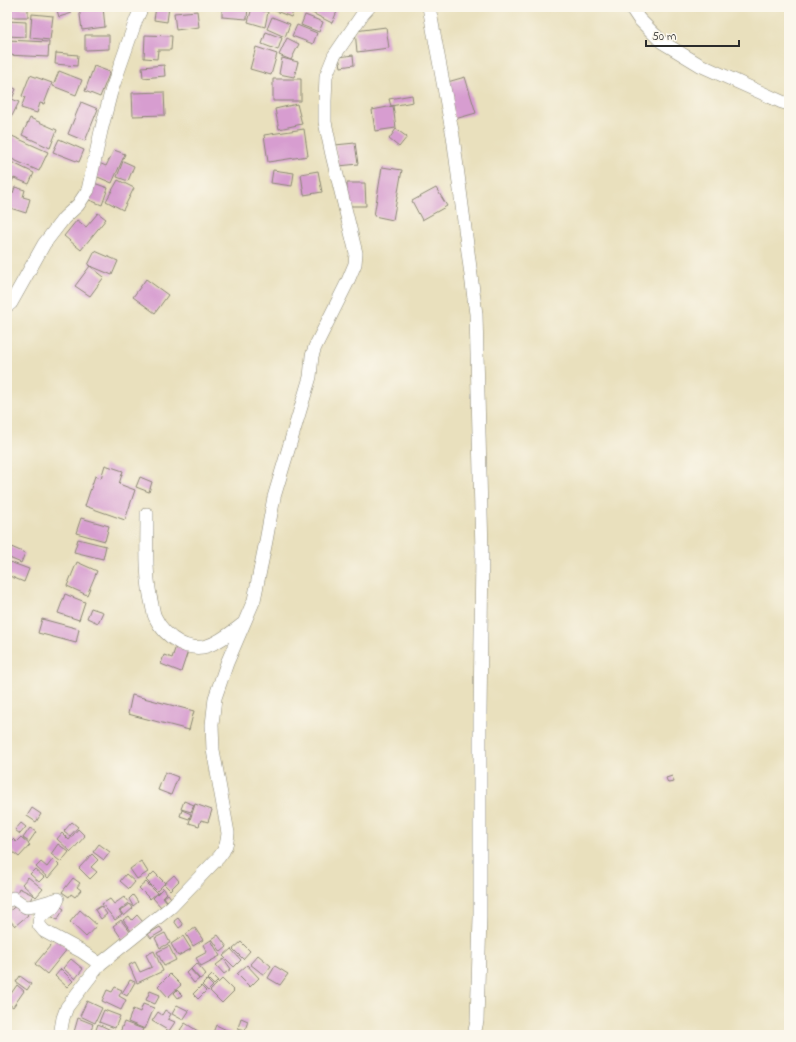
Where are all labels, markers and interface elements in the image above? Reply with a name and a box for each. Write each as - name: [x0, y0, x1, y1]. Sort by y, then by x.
- scale bar: [646, 22, 739, 48]
- text: 50 m: [652, 28, 676, 46]

